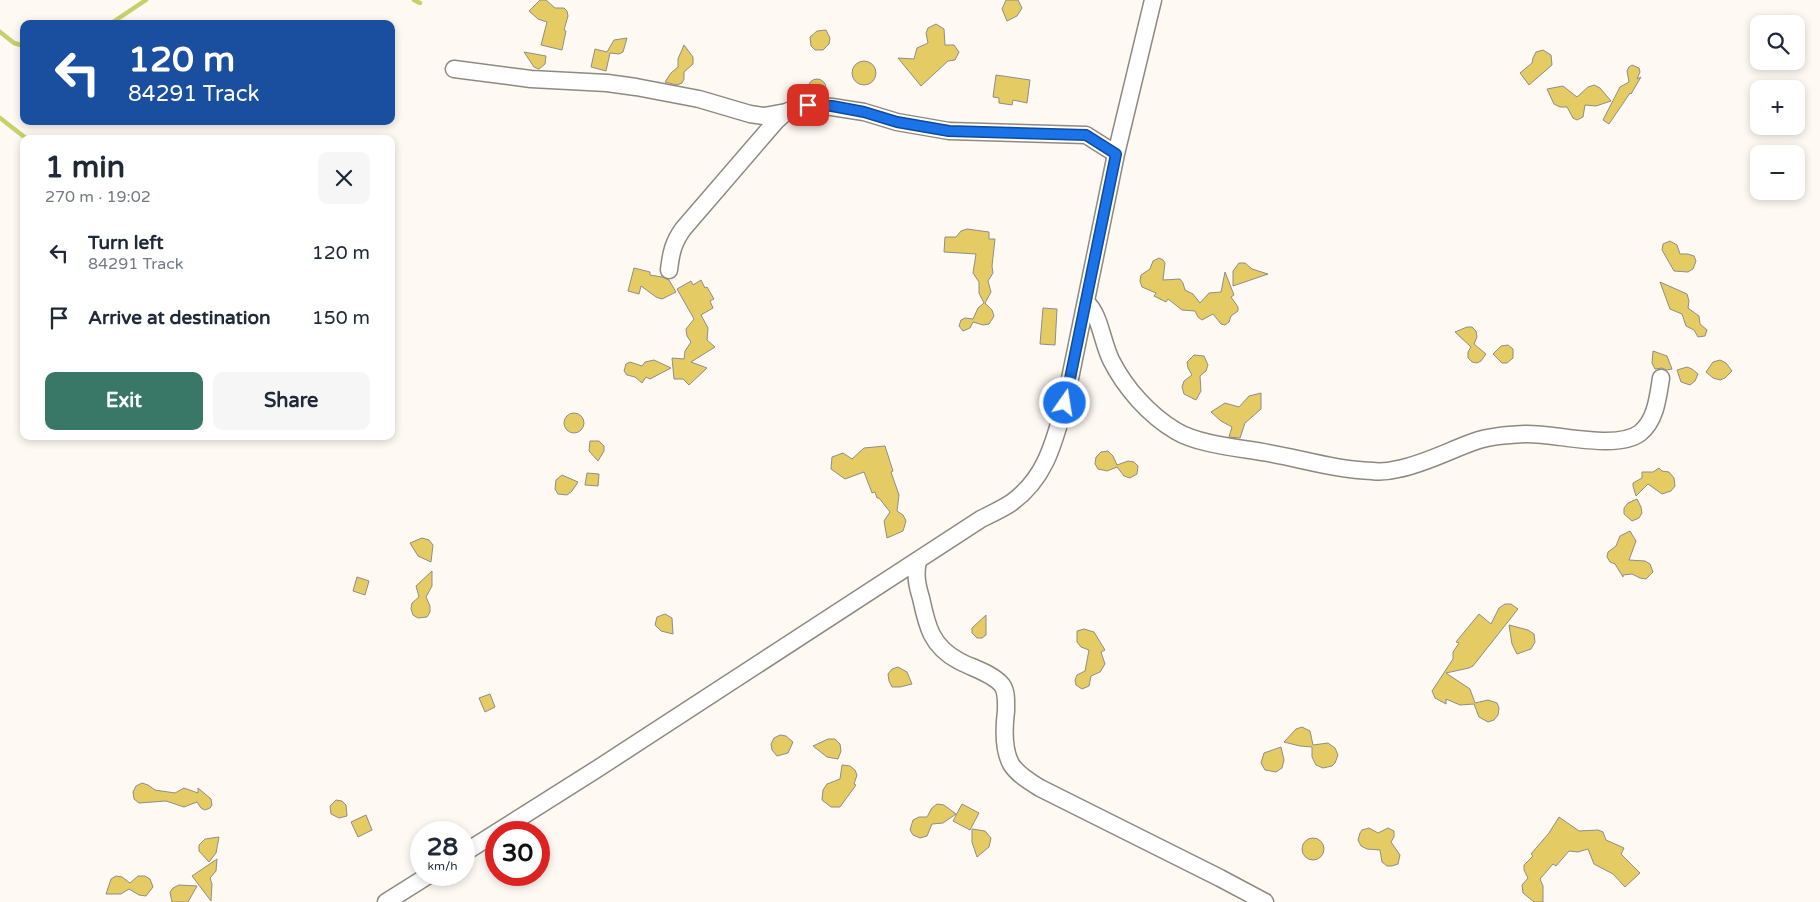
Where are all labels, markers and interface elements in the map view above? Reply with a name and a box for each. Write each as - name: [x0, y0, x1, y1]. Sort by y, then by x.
- map controls: [1750, 15, 1805, 200]
- button: search: [1750, 15, 1805, 70]
- text: 120 m: [128, 39, 235, 81]
- icon: left: [45, 40, 110, 105]
- button: +: [1750, 80, 1805, 135]
- text: 84291 Track: [128, 81, 259, 107]
- pin: [787, 84, 829, 126]
- icon: arrive: [794, 91, 822, 119]
- button: −: [1750, 145, 1805, 200]
- text: 1 min: [45, 149, 125, 186]
- button: close: [318, 152, 370, 204]
- text: 270 m · 19:02: [45, 187, 151, 207]
- text: Turn left: [88, 232, 164, 254]
- icon: left: [45, 239, 73, 267]
- text: 120 m: [312, 242, 370, 264]
- text: 84291 Track: [88, 254, 184, 274]
- icon: arrive: [45, 304, 73, 332]
- text: Arrive at destination: [88, 307, 271, 329]
- text: 150 m: [312, 307, 370, 329]
- button: Exit: [45, 372, 203, 430]
- button: Share: [213, 372, 370, 430]
- position arrow: [1038, 376, 1090, 428]
- speed limit sign: 30: [485, 821, 550, 886]
- text: 28: [427, 832, 458, 862]
- text: km/h: [427, 859, 458, 873]

